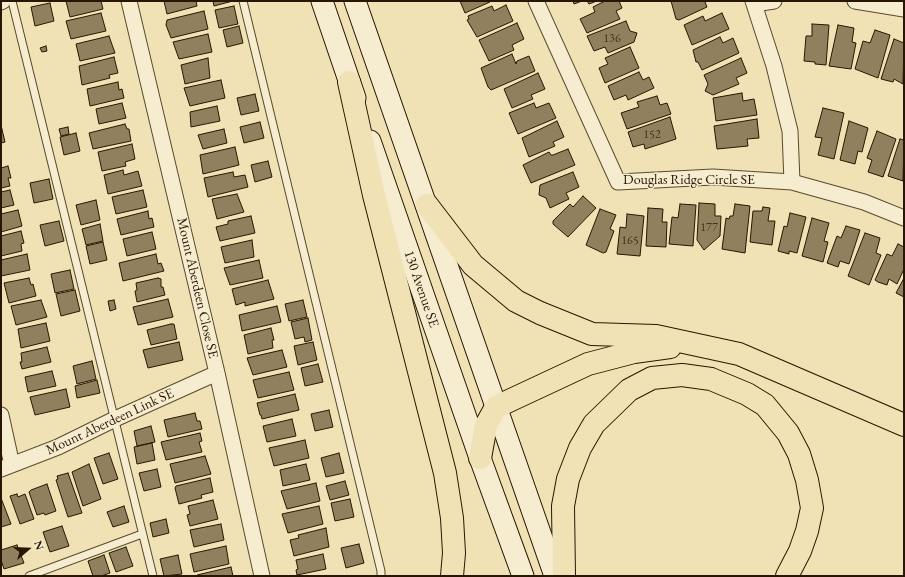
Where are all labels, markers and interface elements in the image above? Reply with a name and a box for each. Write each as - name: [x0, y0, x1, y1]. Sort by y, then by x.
- house number: 136: [603, 32, 621, 46]
- house number: 152: [643, 128, 661, 142]
- street label: Douglas Ridge Circle SE: [623, 172, 755, 188]
- street label: Mount Aberdeen Close SE: [173, 216, 221, 360]
- house number: 177: [700, 221, 718, 235]
- house number: 165: [621, 234, 639, 248]
- street label: 130 Avenue SE: [400, 248, 442, 330]
- street label: Mount Aberdeen Link SE: [43, 385, 177, 459]
- north arrow: [8, 529, 48, 569]
- text: N: [31, 539, 47, 552]

